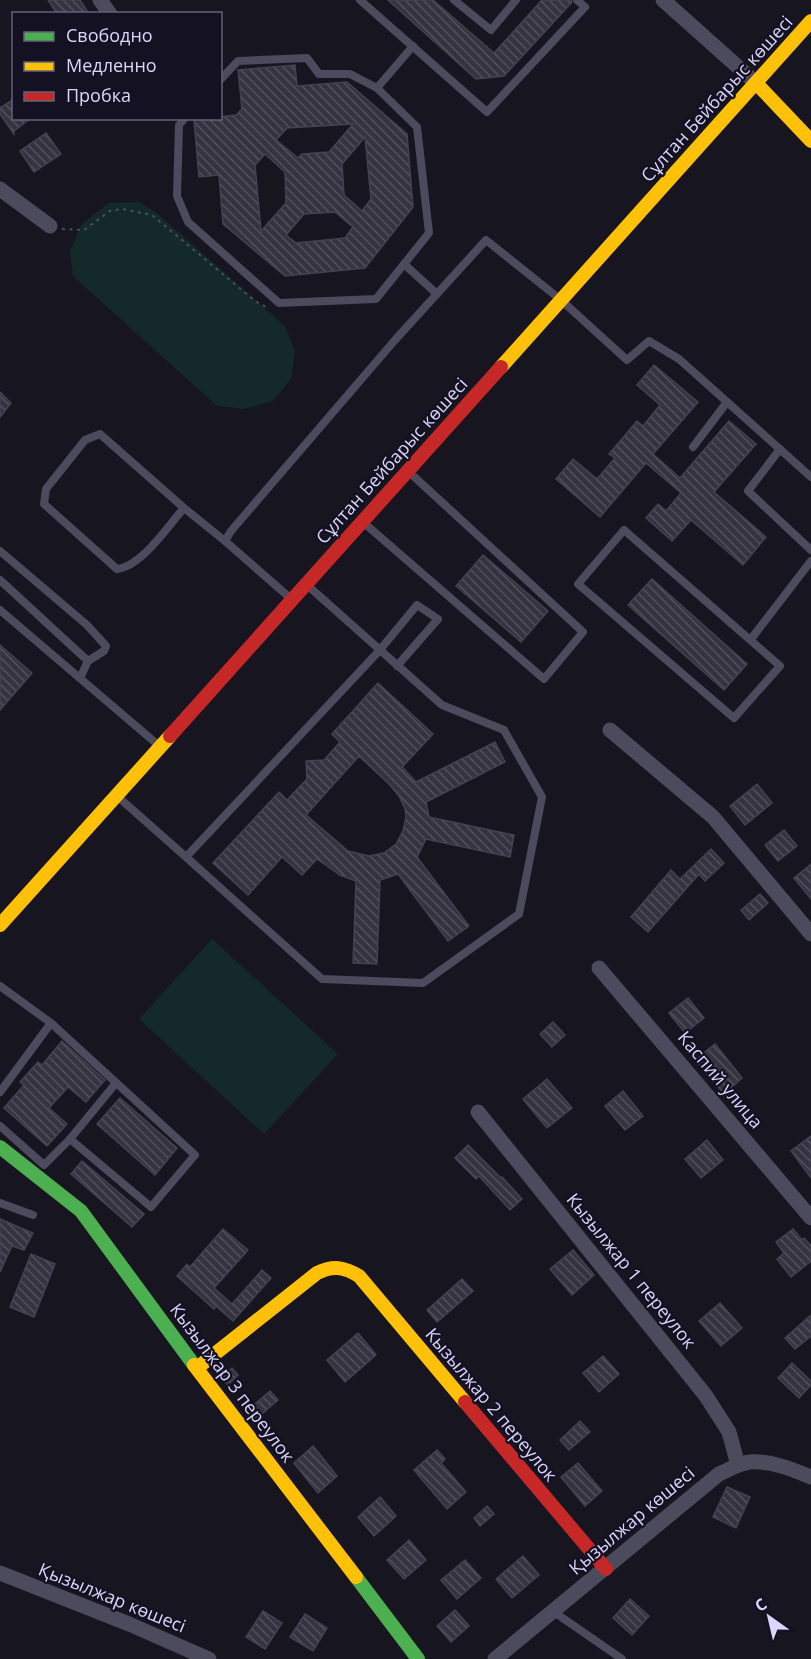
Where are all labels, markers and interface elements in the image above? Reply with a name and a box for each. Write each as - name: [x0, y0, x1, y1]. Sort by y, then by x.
- street label: Сұлтан Бейбарыс көшесі: [635, 10, 797, 187]
- legend: [12, 12, 222, 120]
- text: Свободно: [66, 23, 153, 47]
- text: Медленно: [66, 53, 157, 77]
- text: Пробка: [66, 83, 131, 107]
- street label: Сұлтан Бейбарыс көшесі: [310, 372, 472, 549]
- street label: Каспий улица: [673, 1026, 769, 1133]
- street label: Кызылжар 1 переулок: [562, 1188, 702, 1354]
- street label: Кызылжар 3 переулок: [165, 1298, 301, 1467]
- street label: Кызылжар 2 переулок: [420, 1323, 564, 1487]
- street label: Қызылжар көшесі: [564, 1461, 699, 1580]
- street label: Қызылжар көшесі: [35, 1557, 190, 1638]
- north arrow: [739, 1587, 799, 1647]
- text: С: [750, 1593, 771, 1617]

